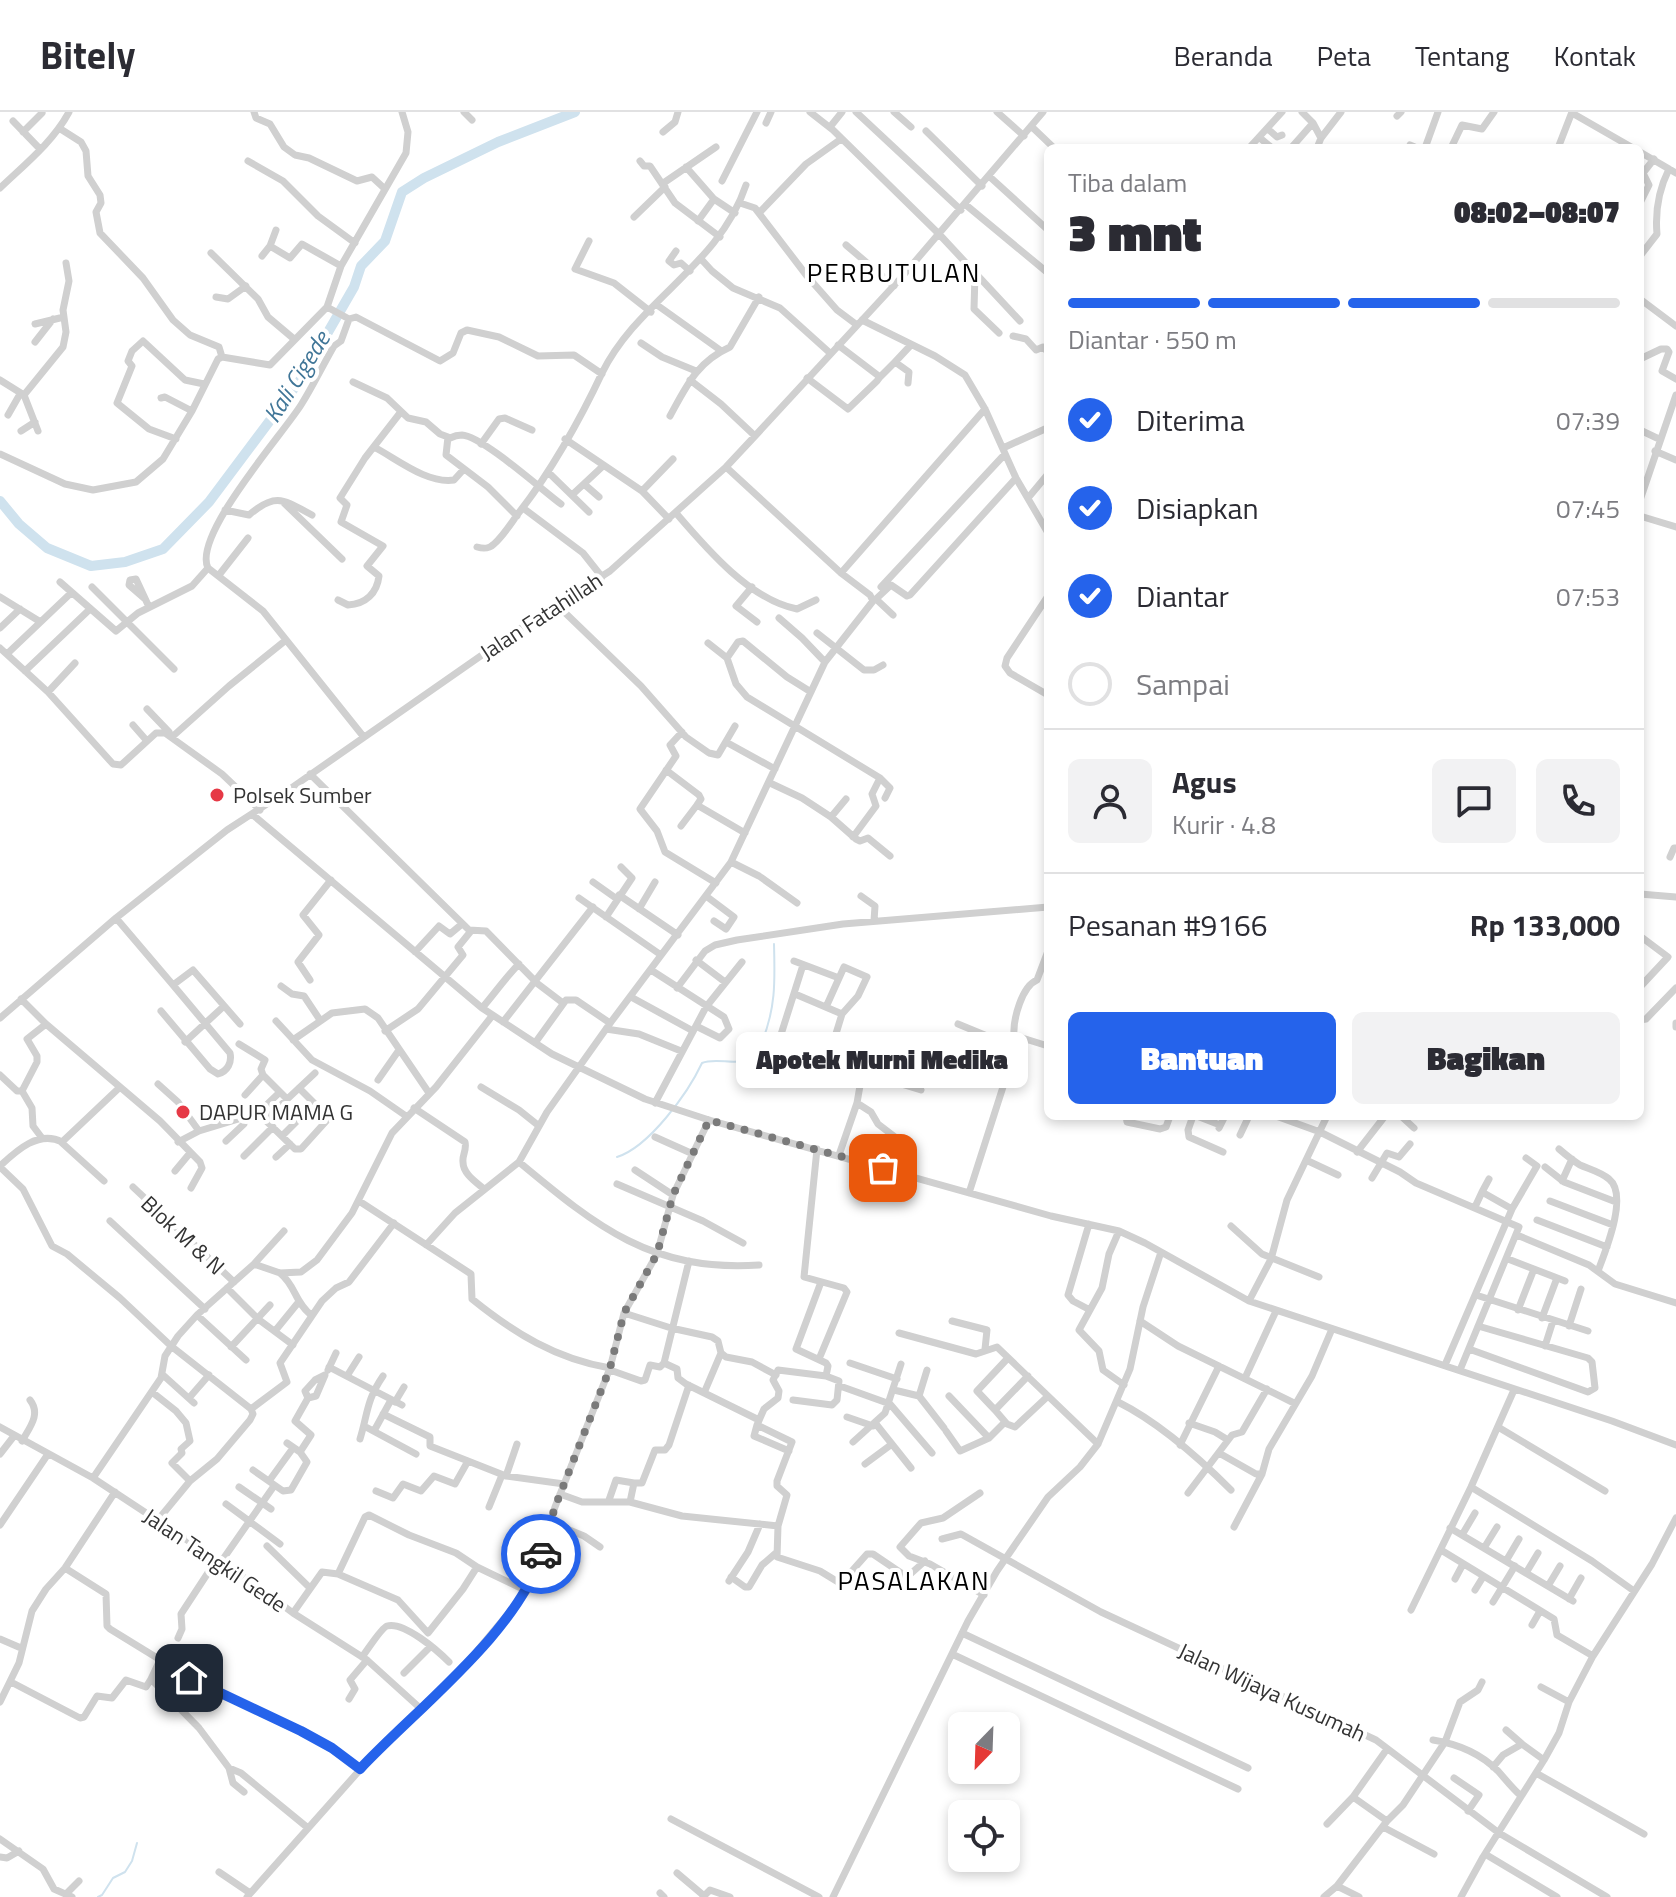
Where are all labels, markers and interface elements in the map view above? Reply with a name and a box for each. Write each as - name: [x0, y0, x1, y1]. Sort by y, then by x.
- text: Bitely: [40, 26, 135, 84]
- text: Beranda: [1174, 34, 1273, 77]
- text: Peta: [1317, 34, 1371, 77]
- text: Tentang: [1415, 34, 1509, 77]
- text: Kontak: [1553, 34, 1636, 77]
- text: Tiba dalam: [1068, 163, 1187, 202]
- text: 08:02–08:07: [1454, 189, 1620, 235]
- text: 3 mnt: [1068, 192, 1202, 271]
- district label: PERBUTULAN: [807, 253, 981, 292]
- text: Diantar · 550 m: [1068, 320, 1237, 359]
- water label: Kali Cigede: [254, 322, 339, 429]
- text: Diterima: [1136, 397, 1245, 443]
- icon: check: [1068, 398, 1112, 442]
- text: 07:39: [1556, 401, 1620, 440]
- text: Disiapkan: [1136, 485, 1259, 531]
- icon: check: [1068, 486, 1112, 530]
- text: 07:45: [1556, 489, 1620, 528]
- street label: Jalan Fatahillah: [473, 564, 609, 668]
- text: Diantar: [1136, 573, 1229, 619]
- icon: check: [1068, 574, 1112, 618]
- text: 07:53: [1556, 577, 1620, 616]
- text: Sampai: [1136, 661, 1230, 707]
- button: person: [1068, 759, 1152, 843]
- text: Agus: [1172, 759, 1237, 805]
- button: chat: [1432, 759, 1516, 843]
- button: phone: [1536, 759, 1620, 843]
- place label: Polsek Sumber: [233, 778, 372, 812]
- marker: Polsek Sumber: [208, 786, 226, 804]
- text: Kurir · 4.8: [1172, 805, 1276, 844]
- text: Pesanan #9166: [1068, 902, 1268, 948]
- text: Rp 133,000: [1470, 902, 1620, 948]
- button: Bantuan: [1068, 1012, 1336, 1104]
- button: Bagikan: [1352, 1012, 1620, 1104]
- callout: Apotek Murni Medika: [737, 1032, 1029, 1088]
- text: Apotek Murni Medika: [756, 1040, 1008, 1079]
- place label: DAPUR MAMA G: [199, 1095, 353, 1129]
- marker: DAPUR MAMA G: [174, 1103, 192, 1121]
- pin: [849, 1134, 917, 1202]
- icon: bag: [861, 1146, 905, 1190]
- street label: Blok M & N: [133, 1187, 233, 1283]
- street label: Jalan Tangkil Gede: [136, 1499, 294, 1621]
- courier: [501, 1514, 581, 1594]
- icon: car: [519, 1532, 563, 1576]
- district label: PASALAKAN: [837, 1561, 991, 1600]
- street label: Jalan Wijaya Kusumah: [1173, 1634, 1371, 1750]
- pin: [155, 1644, 223, 1712]
- icon: home: [167, 1656, 211, 1700]
- north arrow: [948, 1712, 1020, 1784]
- map controls: [948, 1712, 1020, 1872]
- button: locate: [948, 1800, 1020, 1872]

